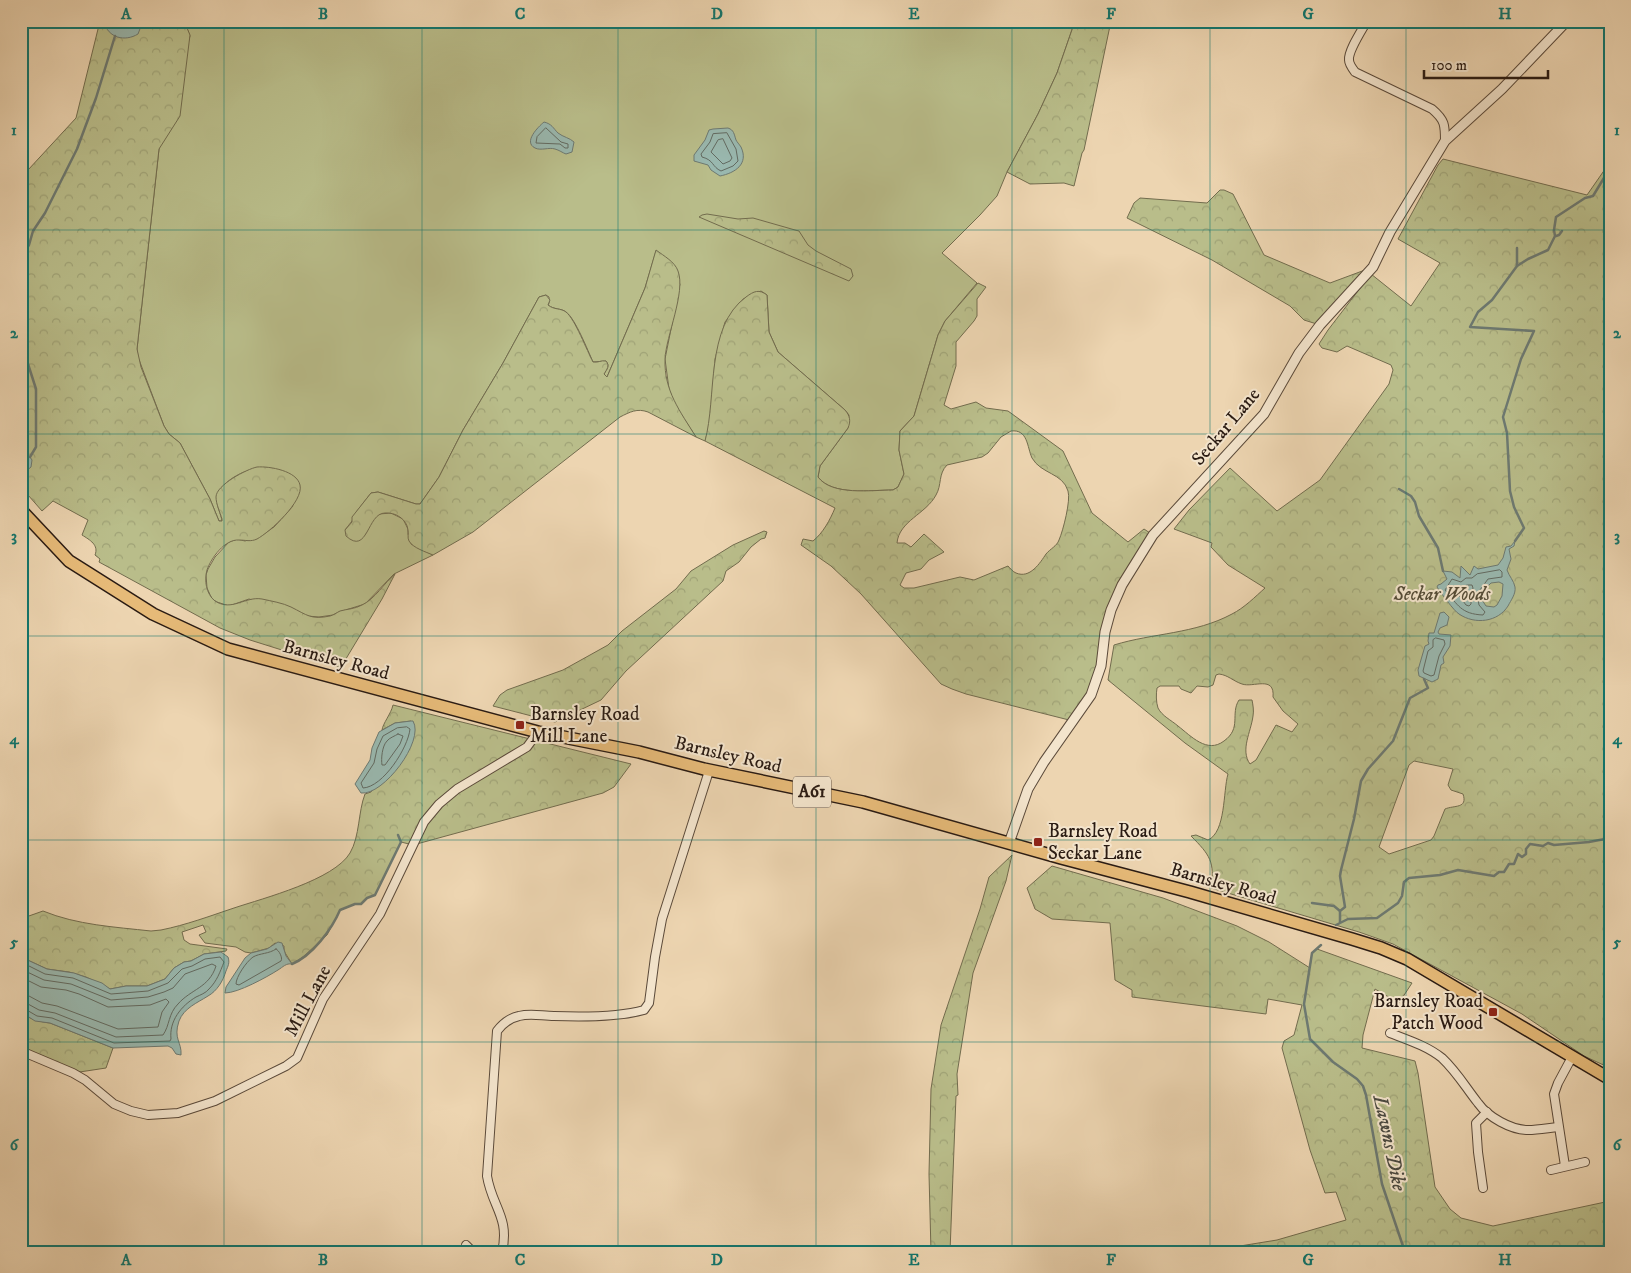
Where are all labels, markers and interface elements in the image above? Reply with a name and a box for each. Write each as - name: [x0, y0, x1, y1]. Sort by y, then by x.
- text: A: [120, 4, 132, 24]
- text: B: [318, 4, 328, 24]
- text: C: [515, 4, 525, 24]
- text: D: [711, 4, 723, 24]
- text: E: [908, 4, 920, 24]
- text: F: [1106, 4, 1116, 24]
- text: G: [1302, 4, 1314, 24]
- text: H: [1498, 4, 1512, 24]
- scale bar: [1424, 48, 1547, 80]
- text: 100 m: [1431, 56, 1467, 75]
- text: 1: [11, 120, 17, 140]
- text: 1: [1614, 120, 1620, 140]
- text: 2: [10, 323, 19, 343]
- text: 2: [1613, 323, 1622, 343]
- street label: Seckar Lane: [1187, 383, 1265, 470]
- text: 3: [11, 526, 17, 546]
- text: 3: [1614, 526, 1620, 546]
- park label: Seckar Woods: [1393, 583, 1491, 606]
- street label: Barnsley Road: [280, 635, 392, 685]
- place label: Barnsley Road Mill Lane: [530, 703, 640, 748]
- marker: Barnsley Road Mill Lane: [514, 719, 526, 731]
- text: 4: [8, 729, 19, 749]
- text: 4: [1611, 729, 1622, 749]
- street label: Barnsley Road: [672, 731, 784, 779]
- road number: A61: [793, 776, 831, 808]
- place label: Barnsley Road Seckar Lane: [1048, 820, 1158, 865]
- marker: Barnsley Road Seckar Lane: [1032, 836, 1044, 848]
- street label: Barnsley Road: [1167, 858, 1279, 910]
- text: 5: [9, 932, 18, 952]
- text: 5: [1612, 932, 1621, 952]
- street label: Mill Lane: [280, 961, 336, 1041]
- place label: Barnsley Road Patch Wood: [1374, 990, 1484, 1035]
- marker: Barnsley Road Patch Wood: [1487, 1006, 1499, 1018]
- water label: Lawns Dike: [1366, 1092, 1412, 1194]
- text: 6: [10, 1135, 20, 1155]
- text: 6: [1613, 1135, 1623, 1155]
- text: A: [120, 1250, 132, 1270]
- text: B: [318, 1250, 328, 1270]
- text: C: [515, 1250, 525, 1270]
- text: D: [711, 1250, 723, 1270]
- text: E: [908, 1250, 920, 1270]
- text: F: [1106, 1250, 1116, 1270]
- text: G: [1302, 1250, 1314, 1270]
- text: H: [1498, 1250, 1512, 1270]

